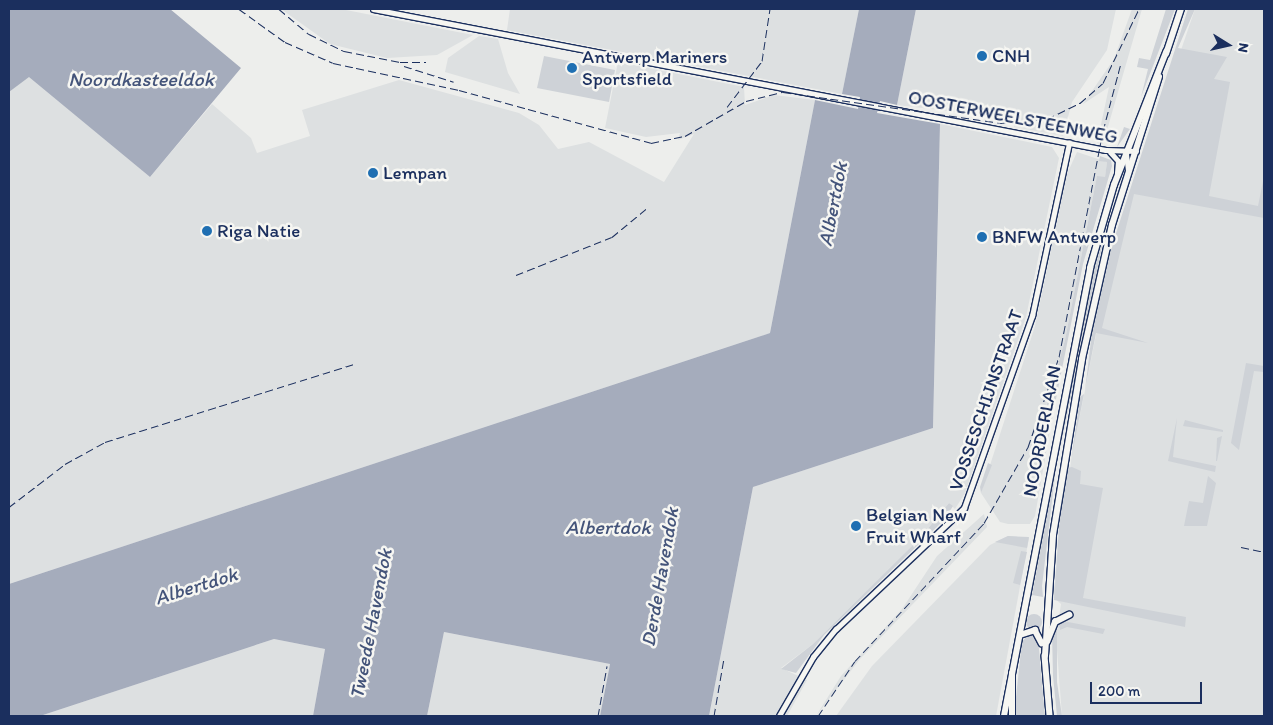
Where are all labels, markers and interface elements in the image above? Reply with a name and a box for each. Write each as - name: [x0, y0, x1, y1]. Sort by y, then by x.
- north arrow: [1203, 20, 1253, 70]
- text: N: [1234, 42, 1252, 54]
- place label: CNH: [992, 45, 1030, 67]
- place label: Antwerp Mariners Sportsfield: [582, 46, 728, 90]
- marker: CNH: [976, 50, 988, 62]
- marker: Antwerp Mariners Sportsfield: [566, 62, 578, 74]
- water label: Noordkasteeldok: [68, 67, 214, 91]
- street label: OOSTERWEELSTEENWEG: [906, 85, 1120, 149]
- water label: Albertdok: [813, 160, 853, 248]
- place label: Lempan: [383, 162, 447, 184]
- marker: Lempan: [367, 167, 379, 179]
- place label: Riga Natie: [217, 220, 301, 242]
- marker: Riga Natie: [201, 225, 213, 237]
- place label: BNFW Antwerp: [992, 226, 1116, 248]
- marker: BNFW Antwerp: [976, 231, 988, 243]
- street label: VOSSESCHIJNSTRAAT: [944, 306, 1028, 494]
- street label: NOORDERLAAN: [1018, 363, 1066, 499]
- place label: Belgian New Fruit Wharf: [866, 504, 967, 548]
- water label: Derde Havendok: [636, 506, 684, 648]
- water label: Albertdok: [565, 515, 651, 539]
- marker: Belgian New Fruit Wharf: [850, 520, 862, 532]
- water label: Tweede Havendok: [345, 547, 397, 701]
- water label: Albertdok: [152, 562, 240, 610]
- scale bar: [1093, 672, 1206, 704]
- text: 200 m: [1098, 682, 1140, 700]

